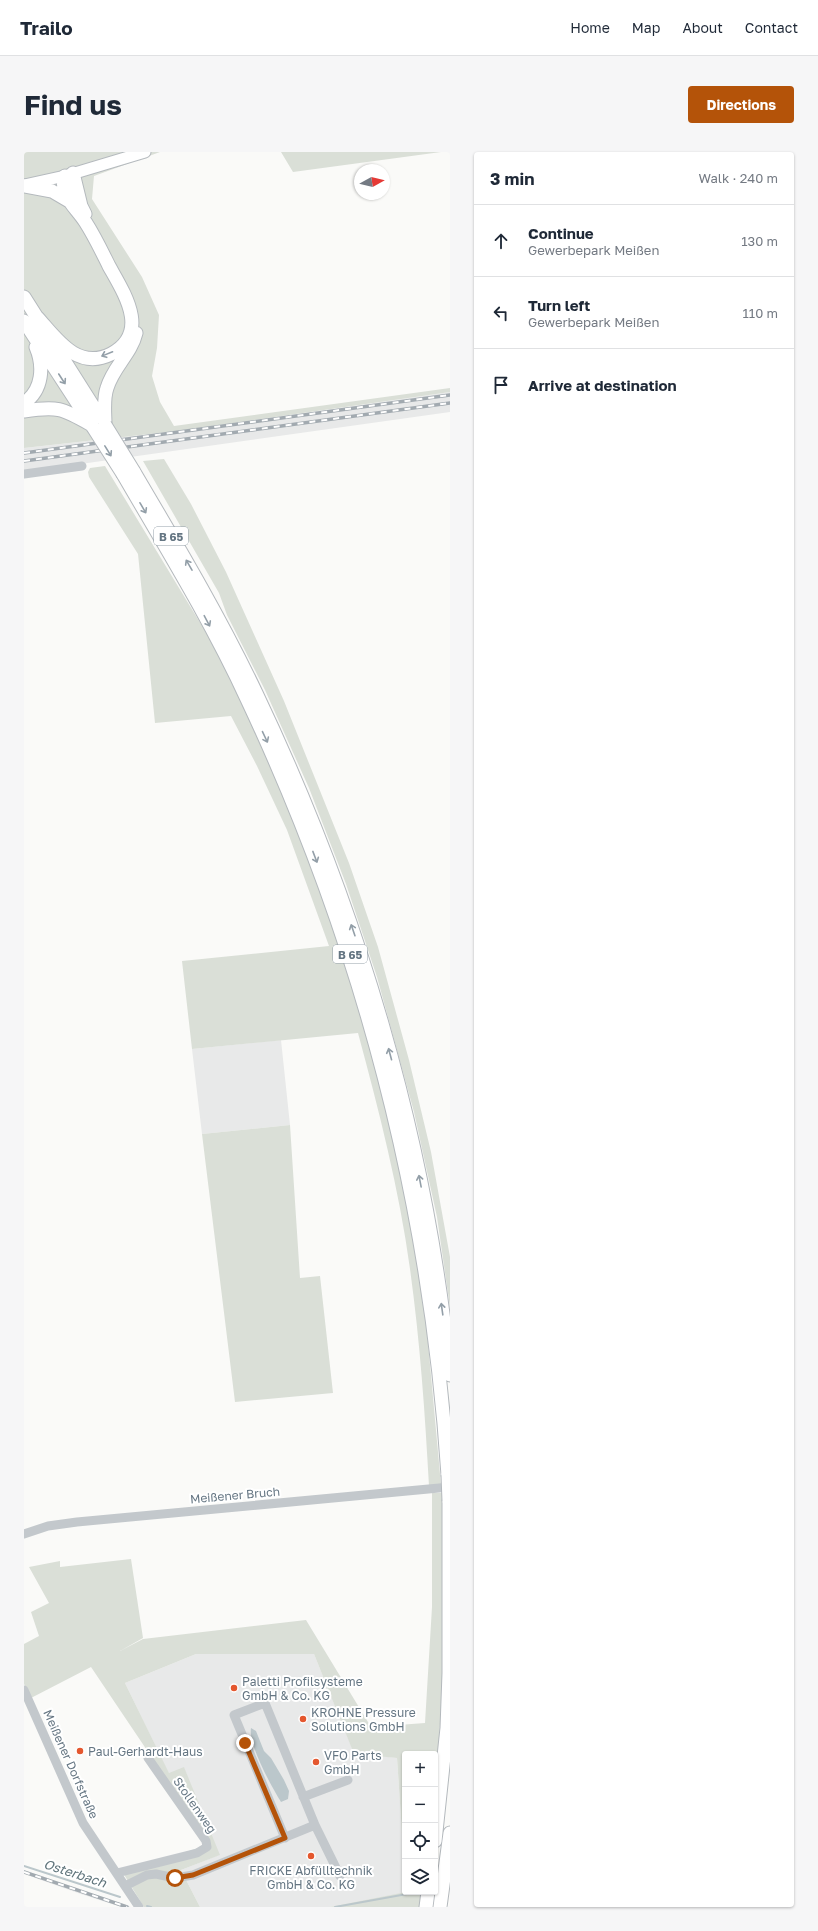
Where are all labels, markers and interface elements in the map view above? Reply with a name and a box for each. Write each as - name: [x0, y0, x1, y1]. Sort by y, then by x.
- text: Trailo: [20, 16, 73, 39]
- text: Home: [570, 19, 610, 36]
- text: Map: [632, 19, 660, 36]
- text: About: [682, 19, 723, 36]
- text: Contact: [745, 19, 798, 36]
- button: Directions: [688, 86, 794, 123]
- text: Find us: [24, 88, 122, 121]
- north arrow: [354, 164, 390, 200]
- text: 3 min: [490, 168, 534, 189]
- text: Walk · 240 m: [699, 170, 778, 186]
- text: Continue: [528, 224, 594, 242]
- icon: ahead: [490, 230, 512, 252]
- text: 130 m: [741, 233, 778, 249]
- text: Gewerbepark Meißen: [528, 242, 659, 258]
- text: Turn left: [528, 296, 590, 314]
- icon: left: [490, 302, 512, 324]
- text: 110 m: [743, 305, 778, 321]
- text: Gewerbepark Meißen: [528, 314, 659, 330]
- one-way arrow: [102, 351, 114, 359]
- one-way arrow: [58, 374, 66, 385]
- icon: arrive: [490, 374, 512, 396]
- text: Arrive at destination: [528, 376, 677, 394]
- one-way arrow: [104, 445, 112, 456]
- one-way arrow: [139, 502, 147, 514]
- road number: B 65: [154, 527, 188, 545]
- one-way arrow: [184, 559, 192, 571]
- one-way arrow: [204, 615, 212, 627]
- one-way arrow: [262, 731, 269, 743]
- one-way arrow: [311, 851, 319, 863]
- one-way arrow: [348, 924, 356, 936]
- road number: B 65: [333, 945, 367, 963]
- one-way arrow: [386, 1048, 393, 1061]
- one-way arrow: [416, 1174, 424, 1187]
- one-way arrow: [438, 1303, 446, 1316]
- street label: Meißener Bruch: [189, 1484, 281, 1506]
- place label: Paletti Profilsysteme GmbH & Co. KG: [242, 1674, 363, 1703]
- marker: Paletti Profilsysteme GmbH & Co. KG: [229, 1683, 239, 1693]
- place label: KROHNE Pressure Solutions GmbH: [311, 1705, 416, 1734]
- street label: Meißener Dorfstraße: [40, 1707, 102, 1821]
- marker: KROHNE Pressure Solutions GmbH: [298, 1714, 308, 1724]
- route end: [236, 1734, 254, 1752]
- place label: Paul-Gerhardt-Haus: [88, 1744, 203, 1759]
- marker: Paul-Gerhardt-Haus: [75, 1746, 85, 1756]
- place label: VFO Parts GmbH: [324, 1748, 382, 1777]
- map controls: [402, 1751, 438, 1895]
- button: +: [402, 1751, 438, 1787]
- marker: VFO Parts GmbH: [311, 1757, 321, 1767]
- street label: Stollenweg: [170, 1774, 220, 1836]
- button: −: [402, 1787, 438, 1823]
- button: locate: [402, 1823, 438, 1859]
- marker: FRICKE Abfülltechnik GmbH & Co. KG: [306, 1851, 316, 1861]
- water label: Osterbach: [42, 1855, 109, 1891]
- button: layers: [402, 1859, 438, 1895]
- place label: FRICKE Abfülltechnik GmbH & Co. KG: [249, 1863, 373, 1892]
- route start: [166, 1869, 184, 1887]

